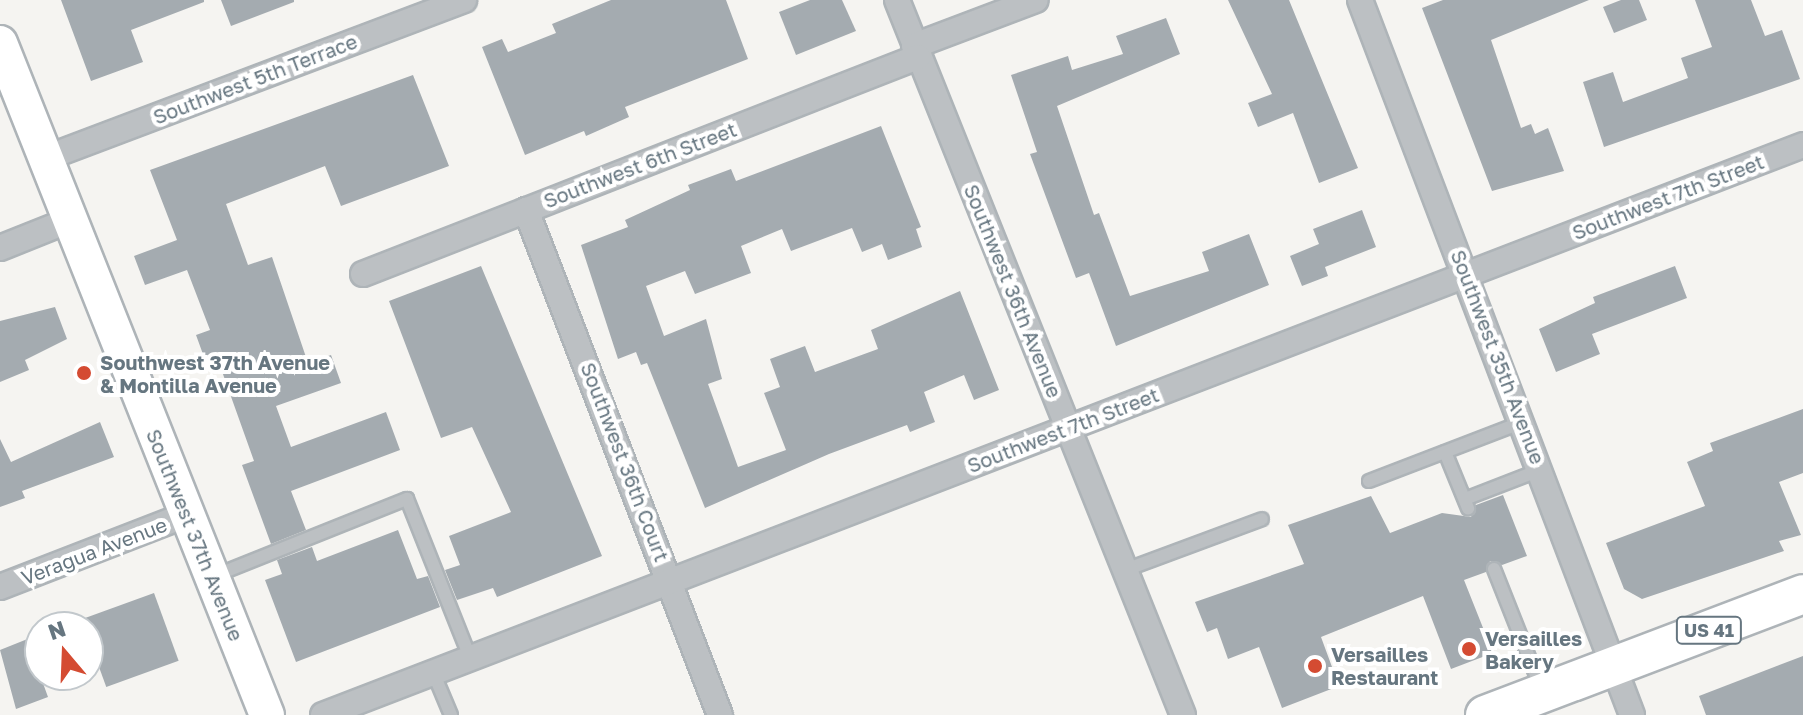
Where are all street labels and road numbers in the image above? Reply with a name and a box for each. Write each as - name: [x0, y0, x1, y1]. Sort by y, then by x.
- street label: Southwest 5th Terrace: [150, 29, 360, 129]
- street label: Southwest 6th Street: [540, 117, 740, 213]
- street label: Southwest 7th Street: [1569, 149, 1767, 245]
- street label: Southwest 36th Avenue: [959, 181, 1067, 401]
- street label: Southwest 35th Avenue: [1446, 247, 1550, 467]
- street label: Southwest 36th Court: [576, 359, 674, 565]
- street label: Southwest 7th Street: [964, 382, 1162, 478]
- street label: Southwest 37th Avenue: [141, 426, 249, 644]
- street label: Veragua Avenue: [18, 512, 170, 590]
- road number: US 41: [1675, 616, 1743, 644]

